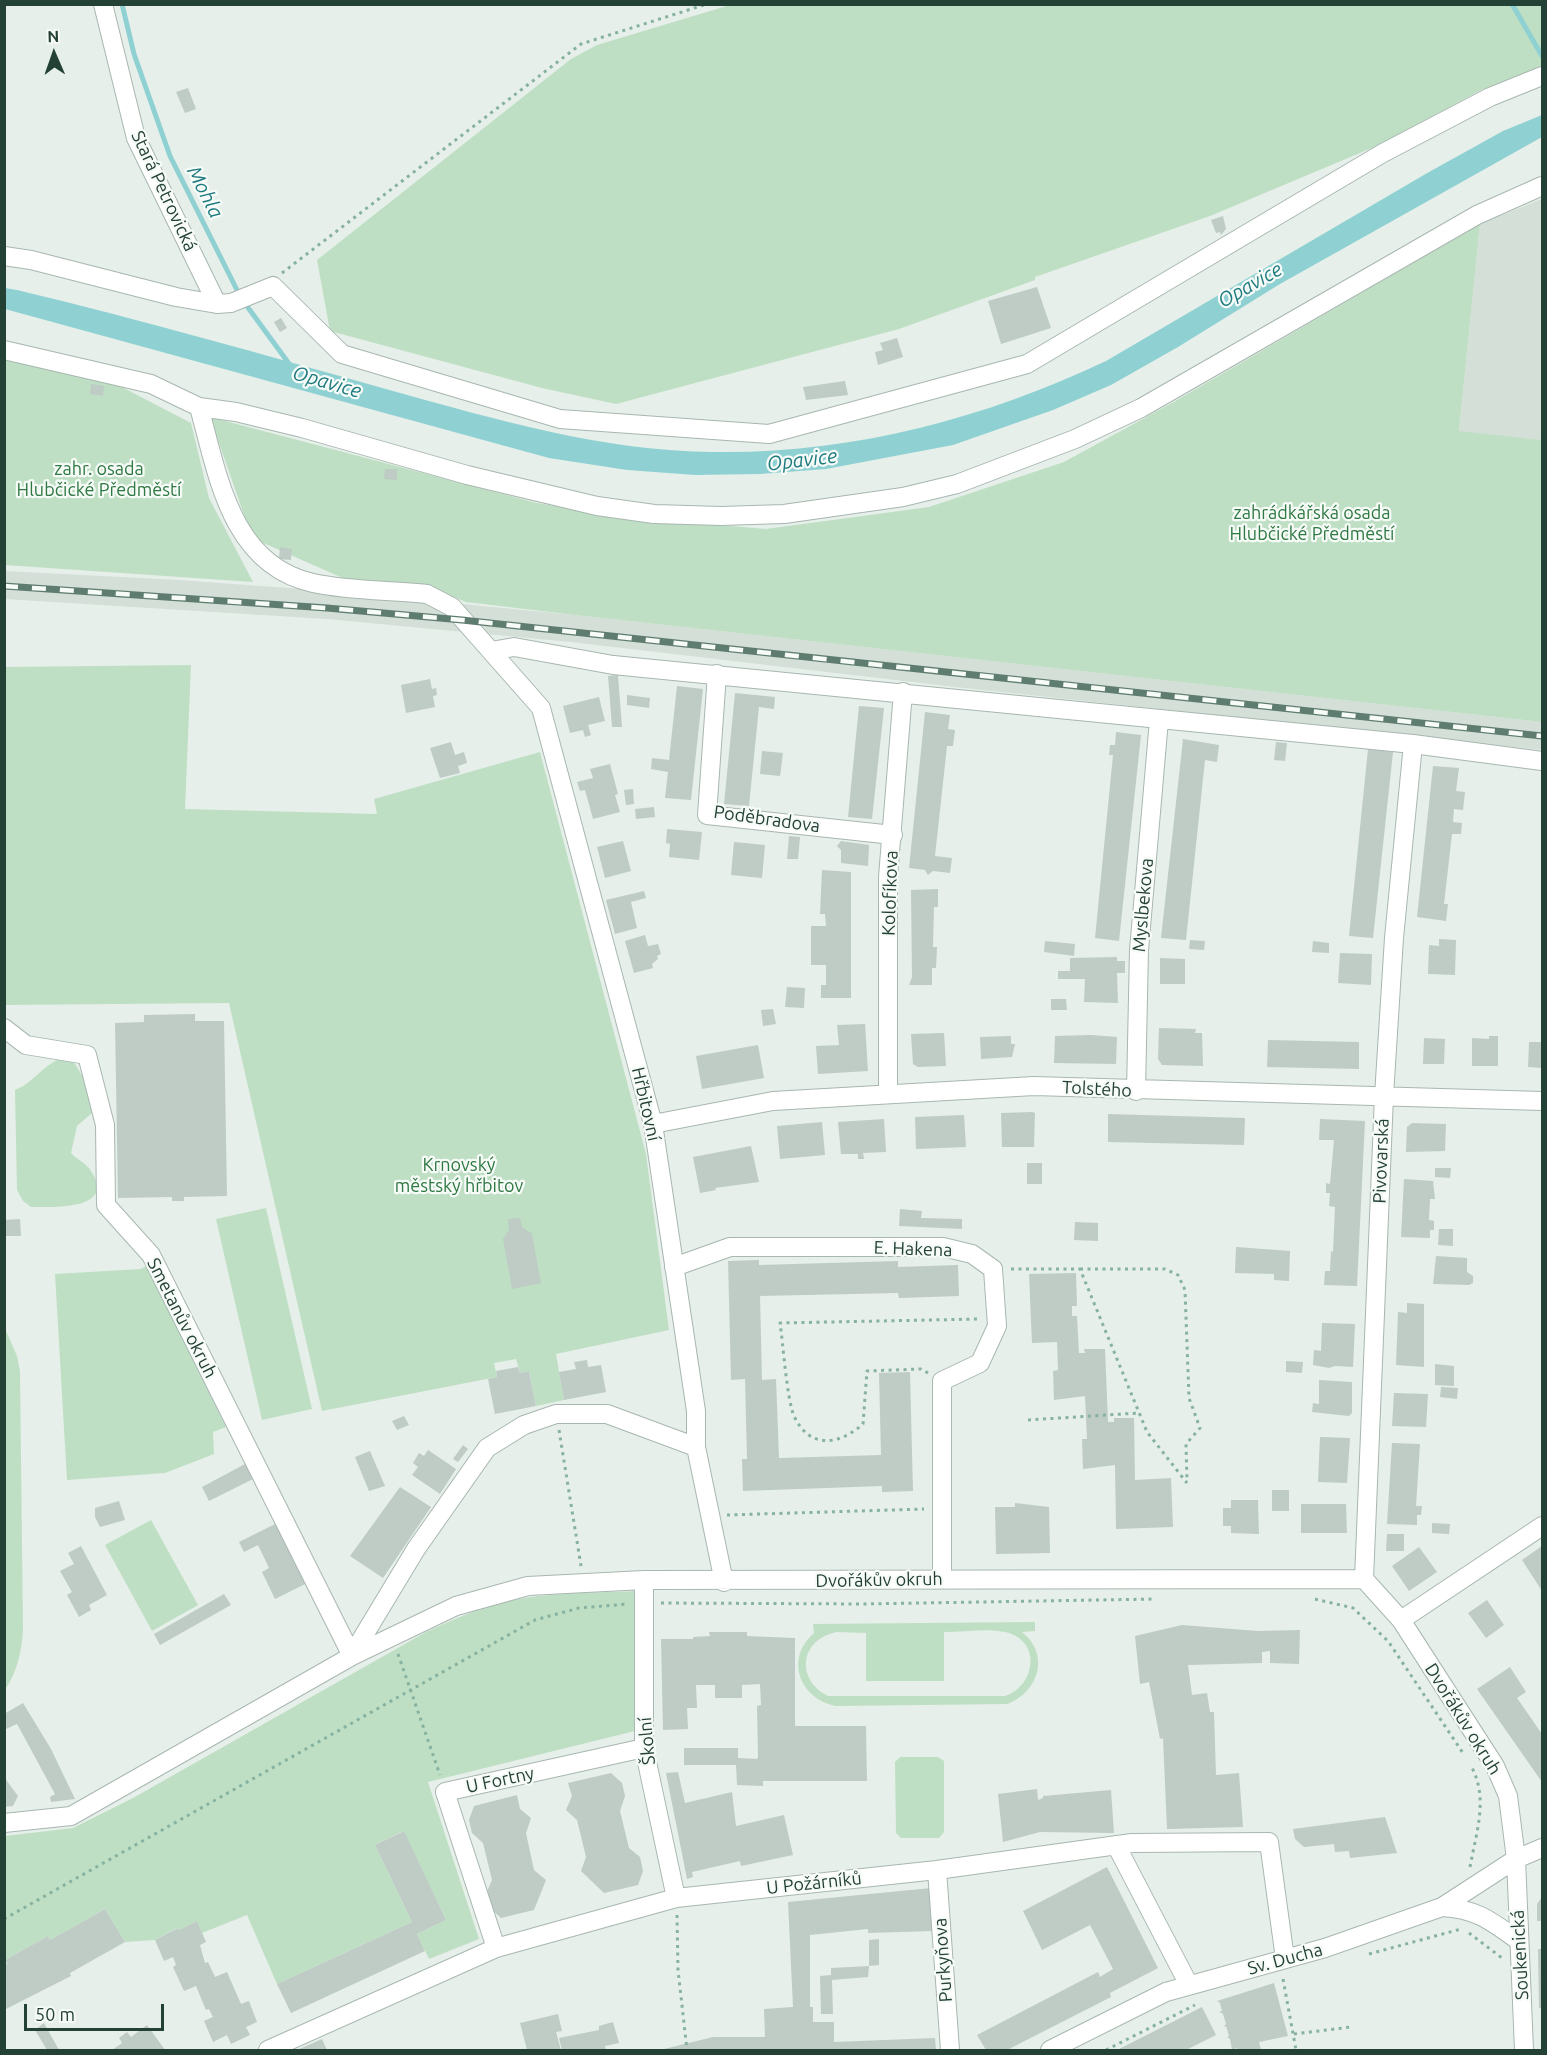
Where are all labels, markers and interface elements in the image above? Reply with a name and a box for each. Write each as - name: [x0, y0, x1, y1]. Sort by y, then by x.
- north arrow: [24, 24, 84, 84]
- text: N: [47, 27, 60, 45]
- street label: Stará Petrovická: [127, 127, 201, 255]
- water label: Mohla: [182, 162, 228, 222]
- water label: Opavice: [1214, 257, 1286, 313]
- water label: Opavice: [290, 361, 364, 403]
- water label: Opavice: [766, 444, 838, 476]
- park label: zahr. osada Hlubčické Předměstí: [17, 458, 181, 500]
- park label: zahrádkářská osada Hlubčické Předměstí: [1230, 502, 1394, 544]
- street label: Poděbradova: [712, 801, 822, 837]
- street label: Kolofíkova: [878, 850, 902, 936]
- street label: Myslbekova: [1128, 857, 1158, 953]
- street label: Hřbitovní: [627, 1065, 665, 1143]
- street label: Tolstého: [1061, 1076, 1133, 1102]
- street label: Pivovarská: [1369, 1118, 1393, 1204]
- park label: Krnovský městský hřbitov: [395, 1154, 523, 1196]
- street label: E. Hakena: [873, 1237, 953, 1261]
- street label: Smetanův okruh: [143, 1254, 221, 1382]
- street label: Dvořákův okruh: [815, 1568, 943, 1592]
- street label: Dvořákův okruh: [1420, 1659, 1506, 1779]
- street label: Školní: [634, 1716, 660, 1766]
- street label: U Fortny: [464, 1762, 536, 1798]
- street label: U Požárníků: [765, 1867, 863, 1899]
- street label: Soukenická: [1507, 1909, 1533, 2001]
- street label: Purkyňova: [929, 1917, 957, 2003]
- street label: Sv. Ducha: [1245, 1939, 1325, 1979]
- scale bar: [27, 1992, 166, 2030]
- text: 50 m: [35, 2004, 75, 2024]

